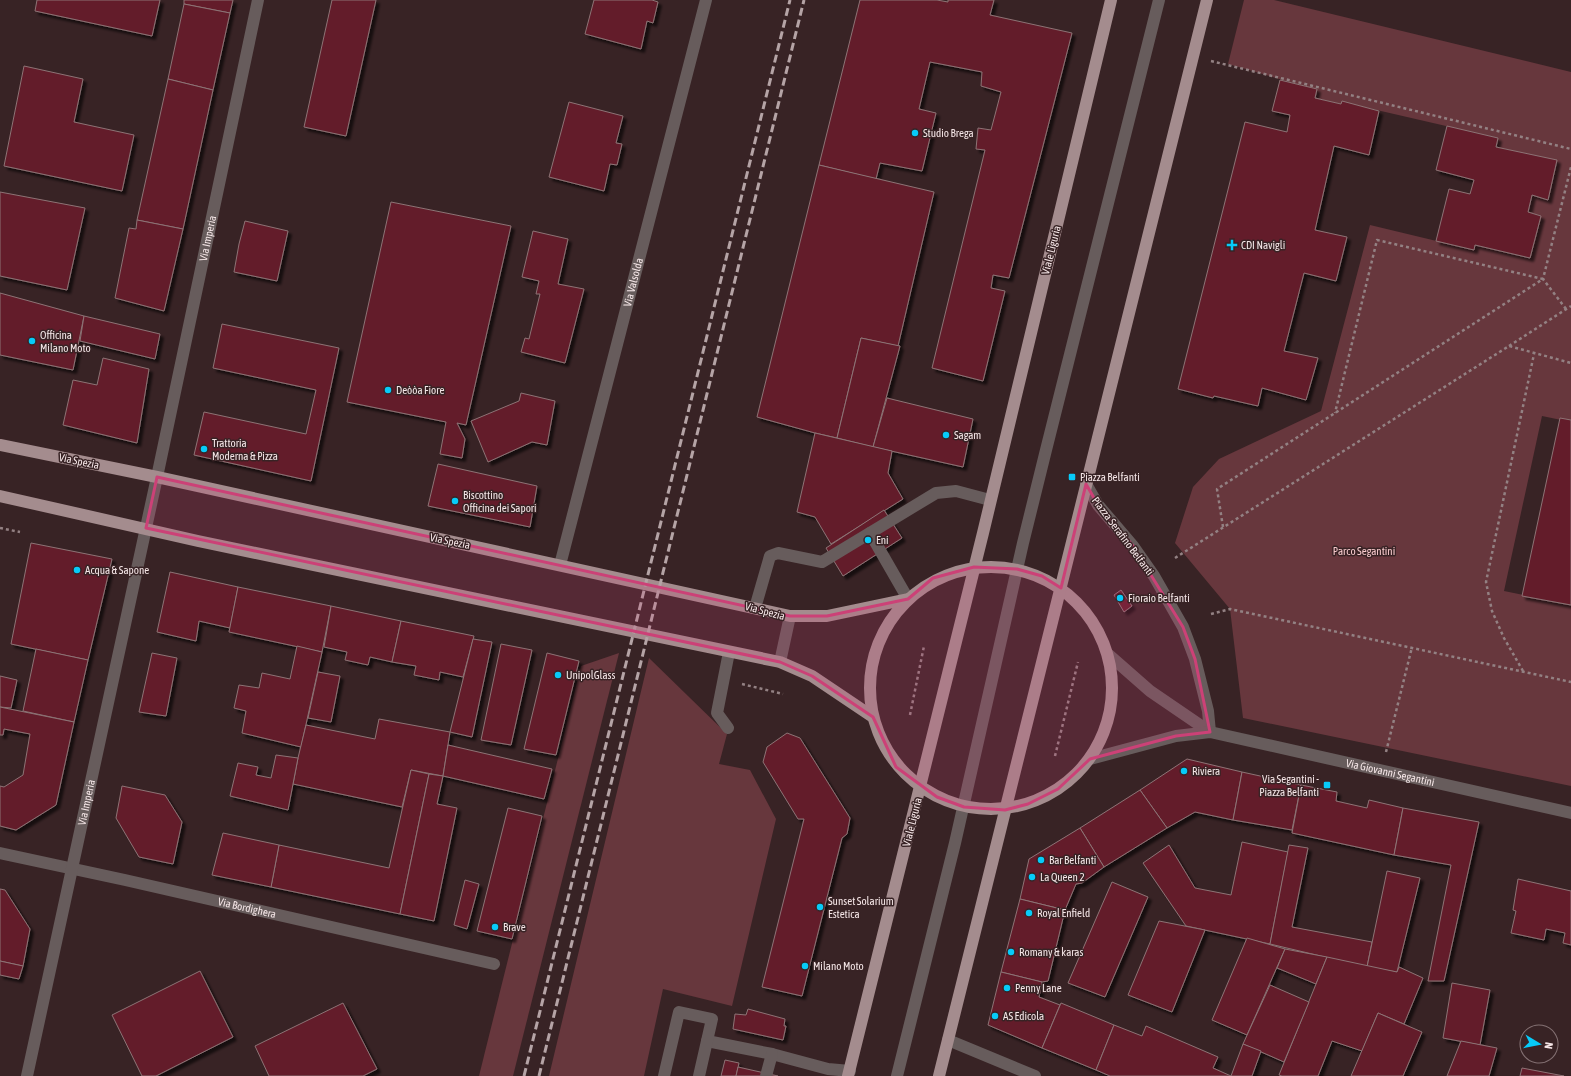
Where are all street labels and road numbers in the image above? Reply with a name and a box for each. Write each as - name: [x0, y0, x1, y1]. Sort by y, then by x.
- street label: Via Imperia: [197, 214, 218, 262]
- street label: Viale Liguria: [1039, 224, 1063, 276]
- street label: Via Valsolda: [621, 257, 645, 308]
- street label: Via Spezia: [58, 451, 100, 471]
- street label: Piazza Serafino Belfanti: [1090, 494, 1156, 578]
- street label: Via Spezia: [429, 531, 471, 551]
- street label: Via Spezia: [744, 600, 786, 622]
- street label: Via Giovanni Segantini: [1345, 757, 1436, 788]
- street label: Via Imperia: [76, 778, 97, 826]
- street label: Viale Liguria: [900, 796, 924, 848]
- street label: Via Bordighera: [217, 895, 277, 920]

